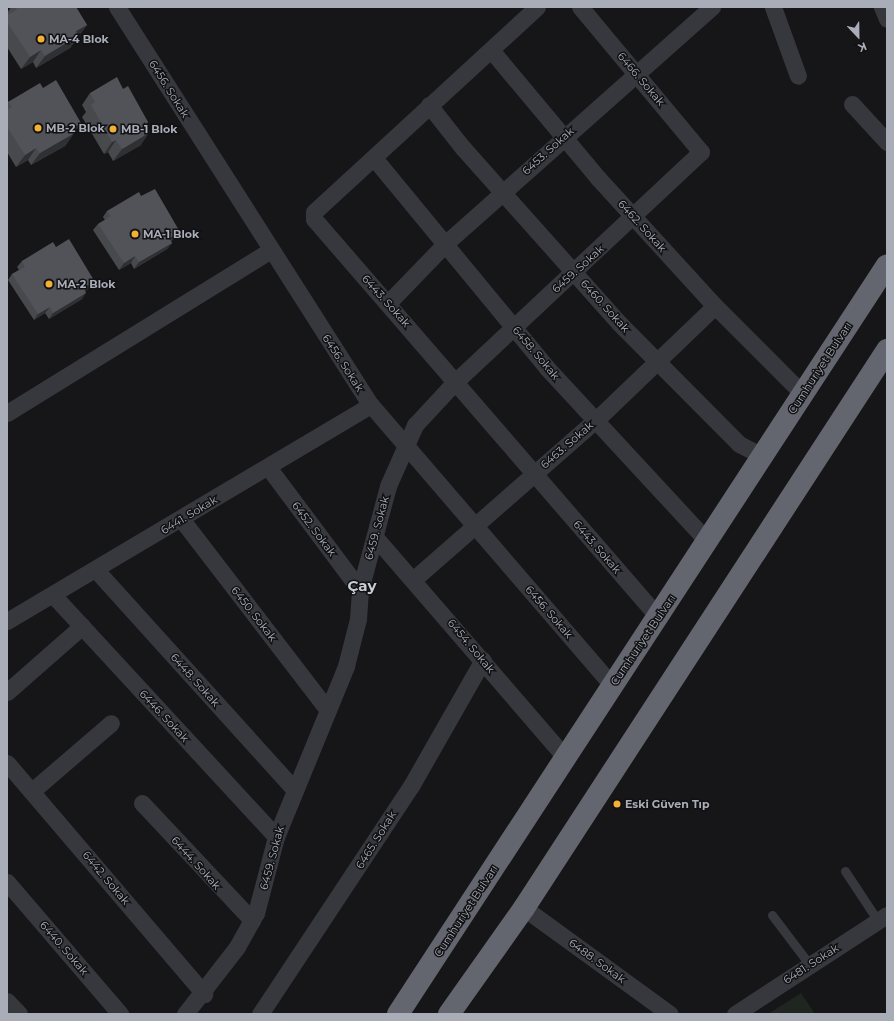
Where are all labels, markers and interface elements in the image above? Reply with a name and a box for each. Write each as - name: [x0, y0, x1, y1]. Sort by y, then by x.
- north arrow: [838, 16, 878, 56]
- place label: MA-4 Blok: [49, 32, 109, 46]
- marker: MA-4 Blok: [36, 34, 46, 44]
- text: K: [856, 39, 869, 55]
- street label: 6466. Sokak: [615, 50, 667, 108]
- street label: 6456. Sokak: [146, 58, 192, 120]
- place label: MB-2 Blok: [46, 121, 105, 135]
- place label: MB-1 Blok: [121, 122, 177, 136]
- marker: MB-2 Blok: [33, 123, 43, 133]
- marker: MB-1 Blok: [108, 124, 118, 134]
- street label: 6453. Sokak: [520, 124, 576, 178]
- street label: 6462. Sokak: [615, 197, 669, 255]
- place label: MA-1 Blok: [143, 227, 199, 241]
- marker: MA-1 Blok: [130, 229, 140, 239]
- street label: 6459. Sokak: [549, 242, 607, 296]
- street label: 6443. Sokak: [359, 272, 413, 330]
- place label: MA-2 Blok: [57, 277, 115, 291]
- street label: 6460. Sokak: [578, 277, 632, 335]
- marker: MA-2 Blok: [44, 279, 54, 289]
- street label: Cumhuriyet Bulvarı: [785, 320, 855, 416]
- street label: 6458. Sokak: [510, 324, 562, 382]
- street label: 6456. Sokak: [320, 332, 366, 394]
- street label: 6463. Sokak: [538, 419, 596, 471]
- street label: 6441. Sokak: [158, 493, 220, 537]
- street label: 6459. Sokak: [362, 495, 392, 561]
- street label: 6452. Sokak: [289, 499, 339, 559]
- street label: 6443. Sokak: [570, 518, 624, 576]
- district label: Çay: [348, 577, 376, 595]
- street label: 6456. Sokak: [523, 583, 575, 641]
- street label: 6450. Sokak: [229, 584, 279, 644]
- street label: Cumhuriyet Bulvarı: [608, 592, 678, 688]
- street label: 6454. Sokak: [445, 616, 497, 676]
- street label: 6448. Sokak: [168, 651, 222, 709]
- street label: 6446. Sokak: [137, 687, 191, 745]
- place label: Eski Güven Tıp: [625, 797, 709, 811]
- marker: Eski Güven Tıp: [612, 799, 622, 809]
- street label: 6465. Sokak: [353, 809, 399, 871]
- street label: 6459. Sokak: [257, 825, 287, 891]
- street label: 6444. Sokak: [169, 834, 223, 892]
- street label: 6442. Sokak: [80, 848, 132, 908]
- street label: Cumhuriyet Bulvarı: [431, 863, 501, 959]
- street label: 6440. Sokak: [37, 918, 91, 978]
- street label: 6488. Sokak: [566, 936, 628, 986]
- street label: 6481. Sokak: [781, 941, 841, 987]

